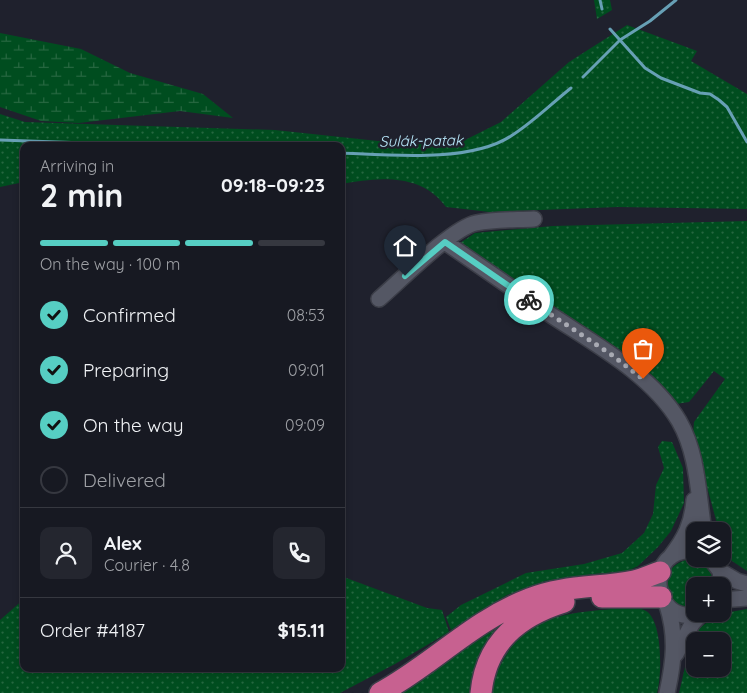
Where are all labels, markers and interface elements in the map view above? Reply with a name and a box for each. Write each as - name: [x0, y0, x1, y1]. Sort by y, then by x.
- water label: Sulák-patak: [379, 130, 465, 151]
- text: Arriving in: [40, 156, 114, 176]
- text: 09:18–09:23: [221, 173, 325, 197]
- text: 2 min: [40, 175, 123, 215]
- pin: [384, 225, 426, 276]
- icon: home: [391, 232, 419, 260]
- text: On the way · 100 m: [40, 254, 180, 274]
- courier: [504, 275, 554, 325]
- icon: bike: [515, 286, 543, 314]
- icon: check: [40, 301, 68, 329]
- text: Confirmed: [83, 303, 176, 327]
- text: 08:53: [287, 305, 325, 325]
- pin: [622, 328, 664, 379]
- icon: bag: [629, 335, 657, 363]
- icon: check: [40, 356, 68, 384]
- text: Preparing: [83, 358, 169, 382]
- text: 09:01: [288, 360, 325, 380]
- icon: check: [40, 411, 68, 439]
- text: On the way: [83, 413, 184, 437]
- text: 09:09: [285, 415, 325, 435]
- text: Delivered: [83, 468, 166, 492]
- map controls: [686, 522, 731, 677]
- button: layers: [686, 522, 731, 567]
- button: person: [40, 527, 92, 579]
- button: phone: [273, 527, 325, 579]
- text: Alex: [104, 531, 142, 555]
- text: Courier · 4.8: [104, 555, 190, 575]
- button: +: [686, 577, 731, 622]
- text: Order #4187: [40, 618, 145, 642]
- text: $15.11: [278, 618, 325, 642]
- button: −: [686, 632, 731, 677]

